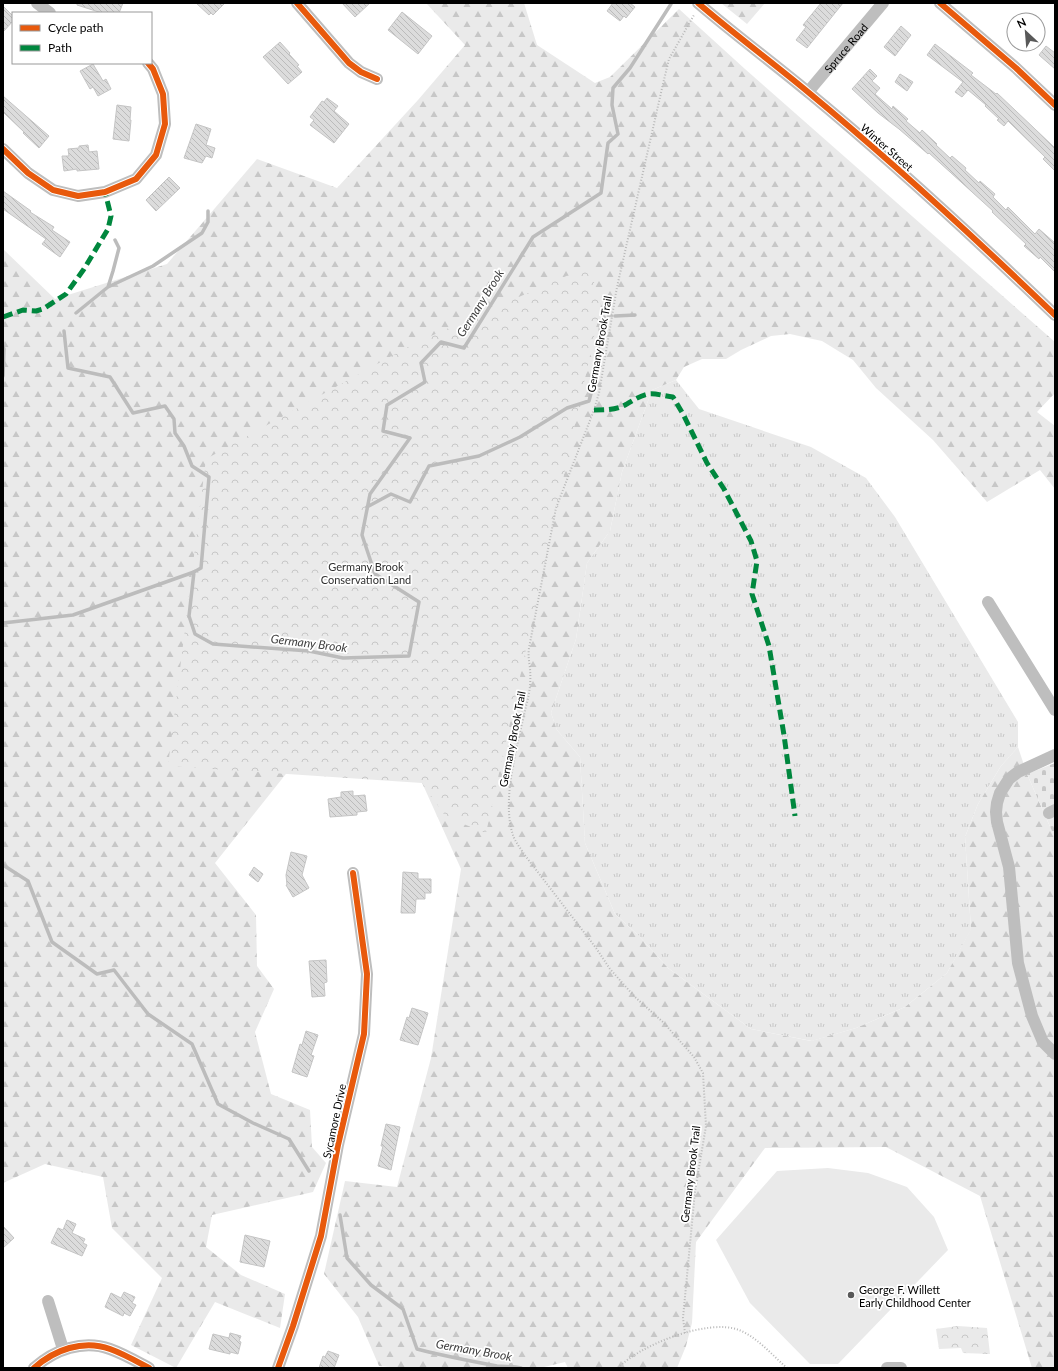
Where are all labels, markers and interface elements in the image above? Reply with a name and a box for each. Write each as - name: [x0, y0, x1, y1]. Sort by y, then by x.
- legend: [12, 12, 152, 64]
- north arrow: [1006, 12, 1046, 52]
- text: N: [1015, 15, 1028, 30]
- text: Cycle path: [48, 20, 103, 35]
- street label: Spruce Road: [821, 20, 870, 75]
- text: Path: [48, 40, 72, 55]
- street label: Winter Street: [858, 121, 916, 173]
- water label: Germany Brook: [453, 266, 507, 340]
- street label: Germany Brook Trail: [584, 295, 614, 393]
- park label: Germany Brook Conservation Land: [321, 560, 411, 586]
- water label: Germany Brook: [270, 631, 349, 655]
- street label: Germany Brook Trail: [496, 690, 528, 788]
- street label: Sycamore Drive: [320, 1082, 348, 1159]
- street label: Germany Brook Trail: [678, 1125, 702, 1223]
- place label: George F. Willett Early Childhood Center: [859, 1283, 971, 1309]
- marker: George F. Willett Early Childhood Center: [846, 1290, 856, 1300]
- water label: Germany Brook: [435, 1336, 514, 1364]

